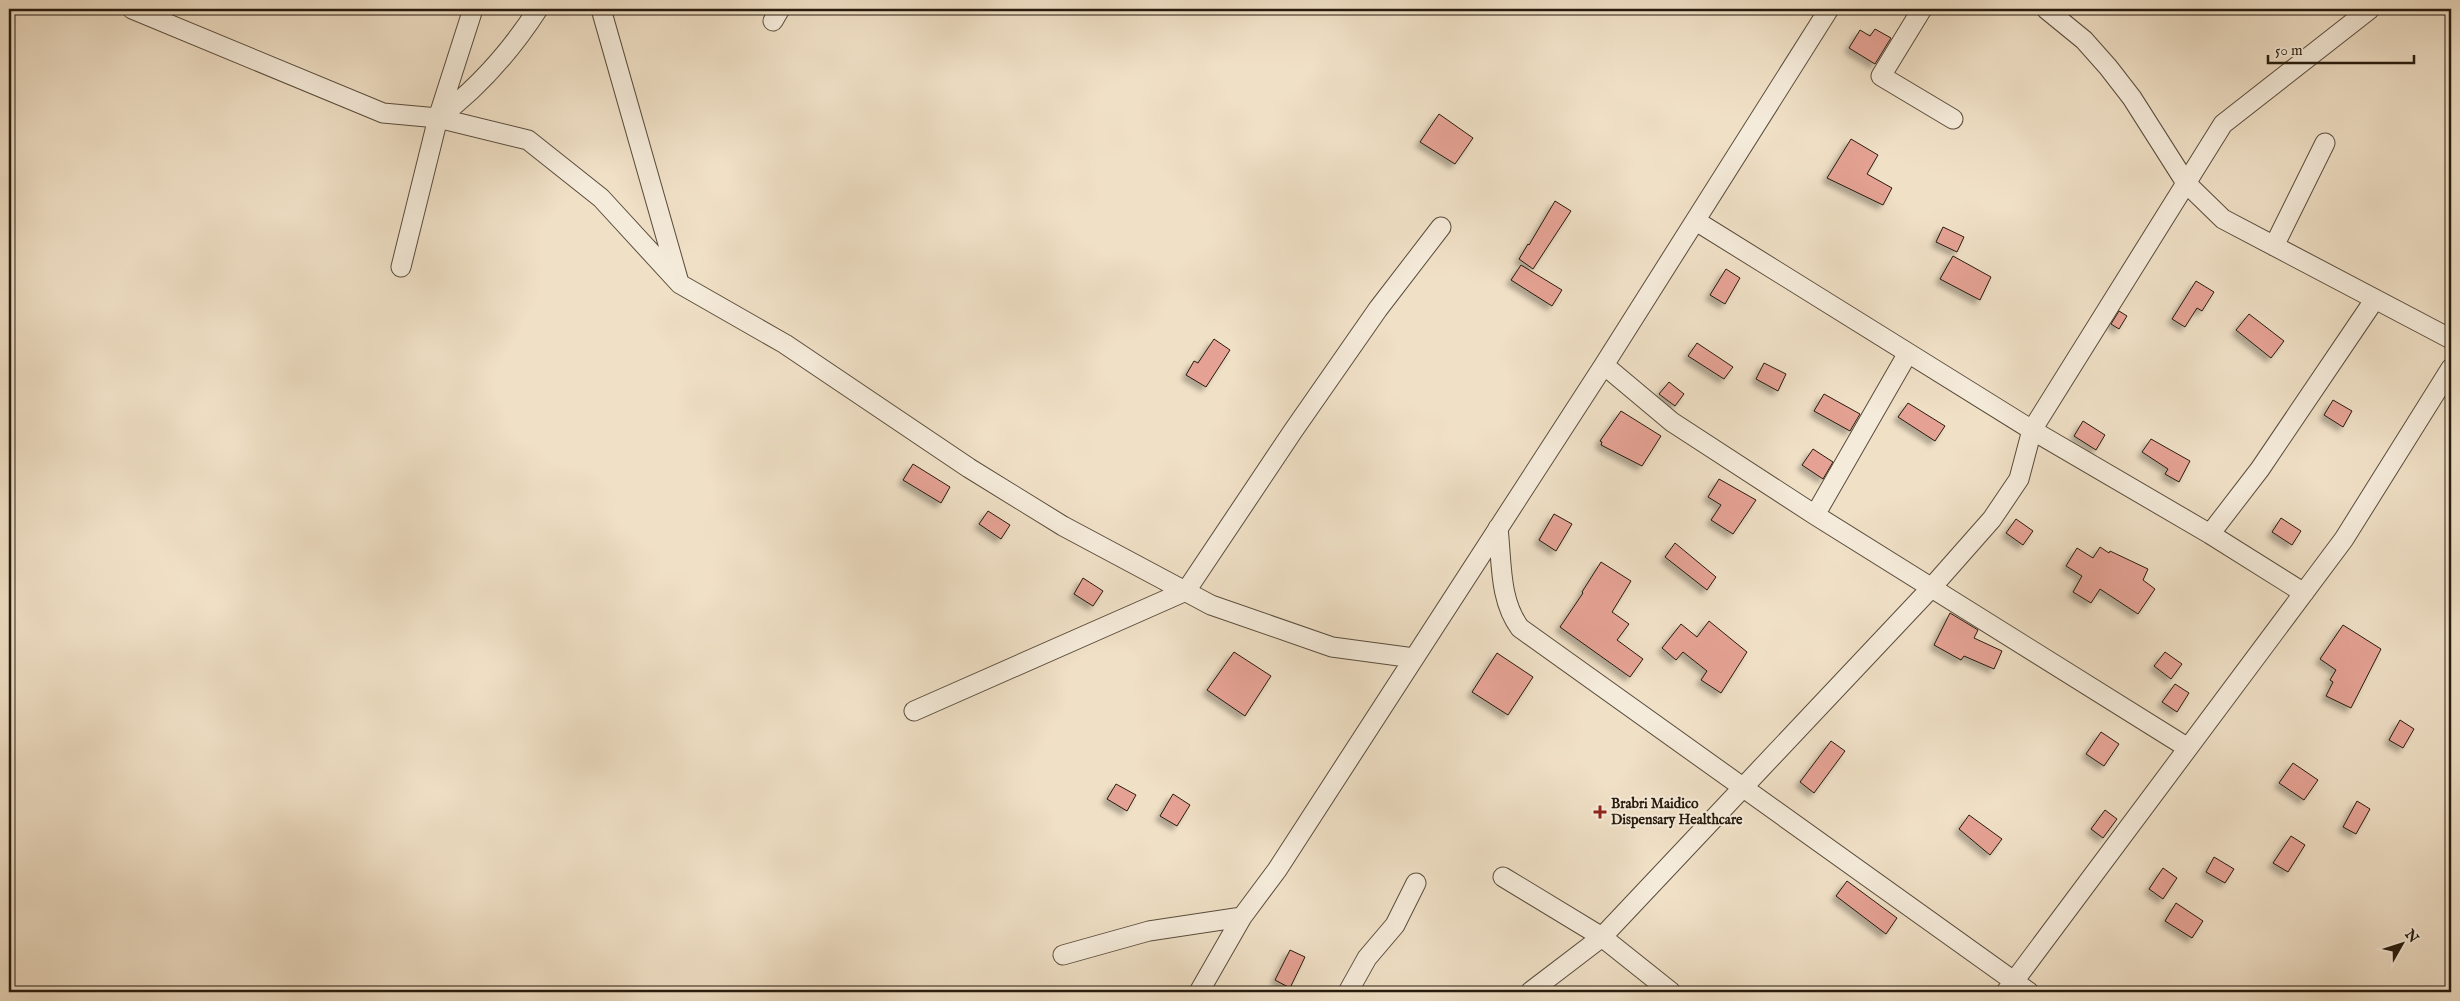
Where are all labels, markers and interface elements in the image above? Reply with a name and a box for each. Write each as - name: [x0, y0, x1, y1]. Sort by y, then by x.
- scale bar: [2268, 32, 2414, 64]
- text: 50 m: [2275, 41, 2303, 60]
- place label: Brabri Maidico Dispensary Healthcare: [1611, 795, 1743, 829]
- marker: Brabri Maidico Dispensary Healthcare: [1593, 805, 1607, 819]
- north arrow: [2378, 918, 2428, 968]
- text: N: [2400, 925, 2422, 947]

